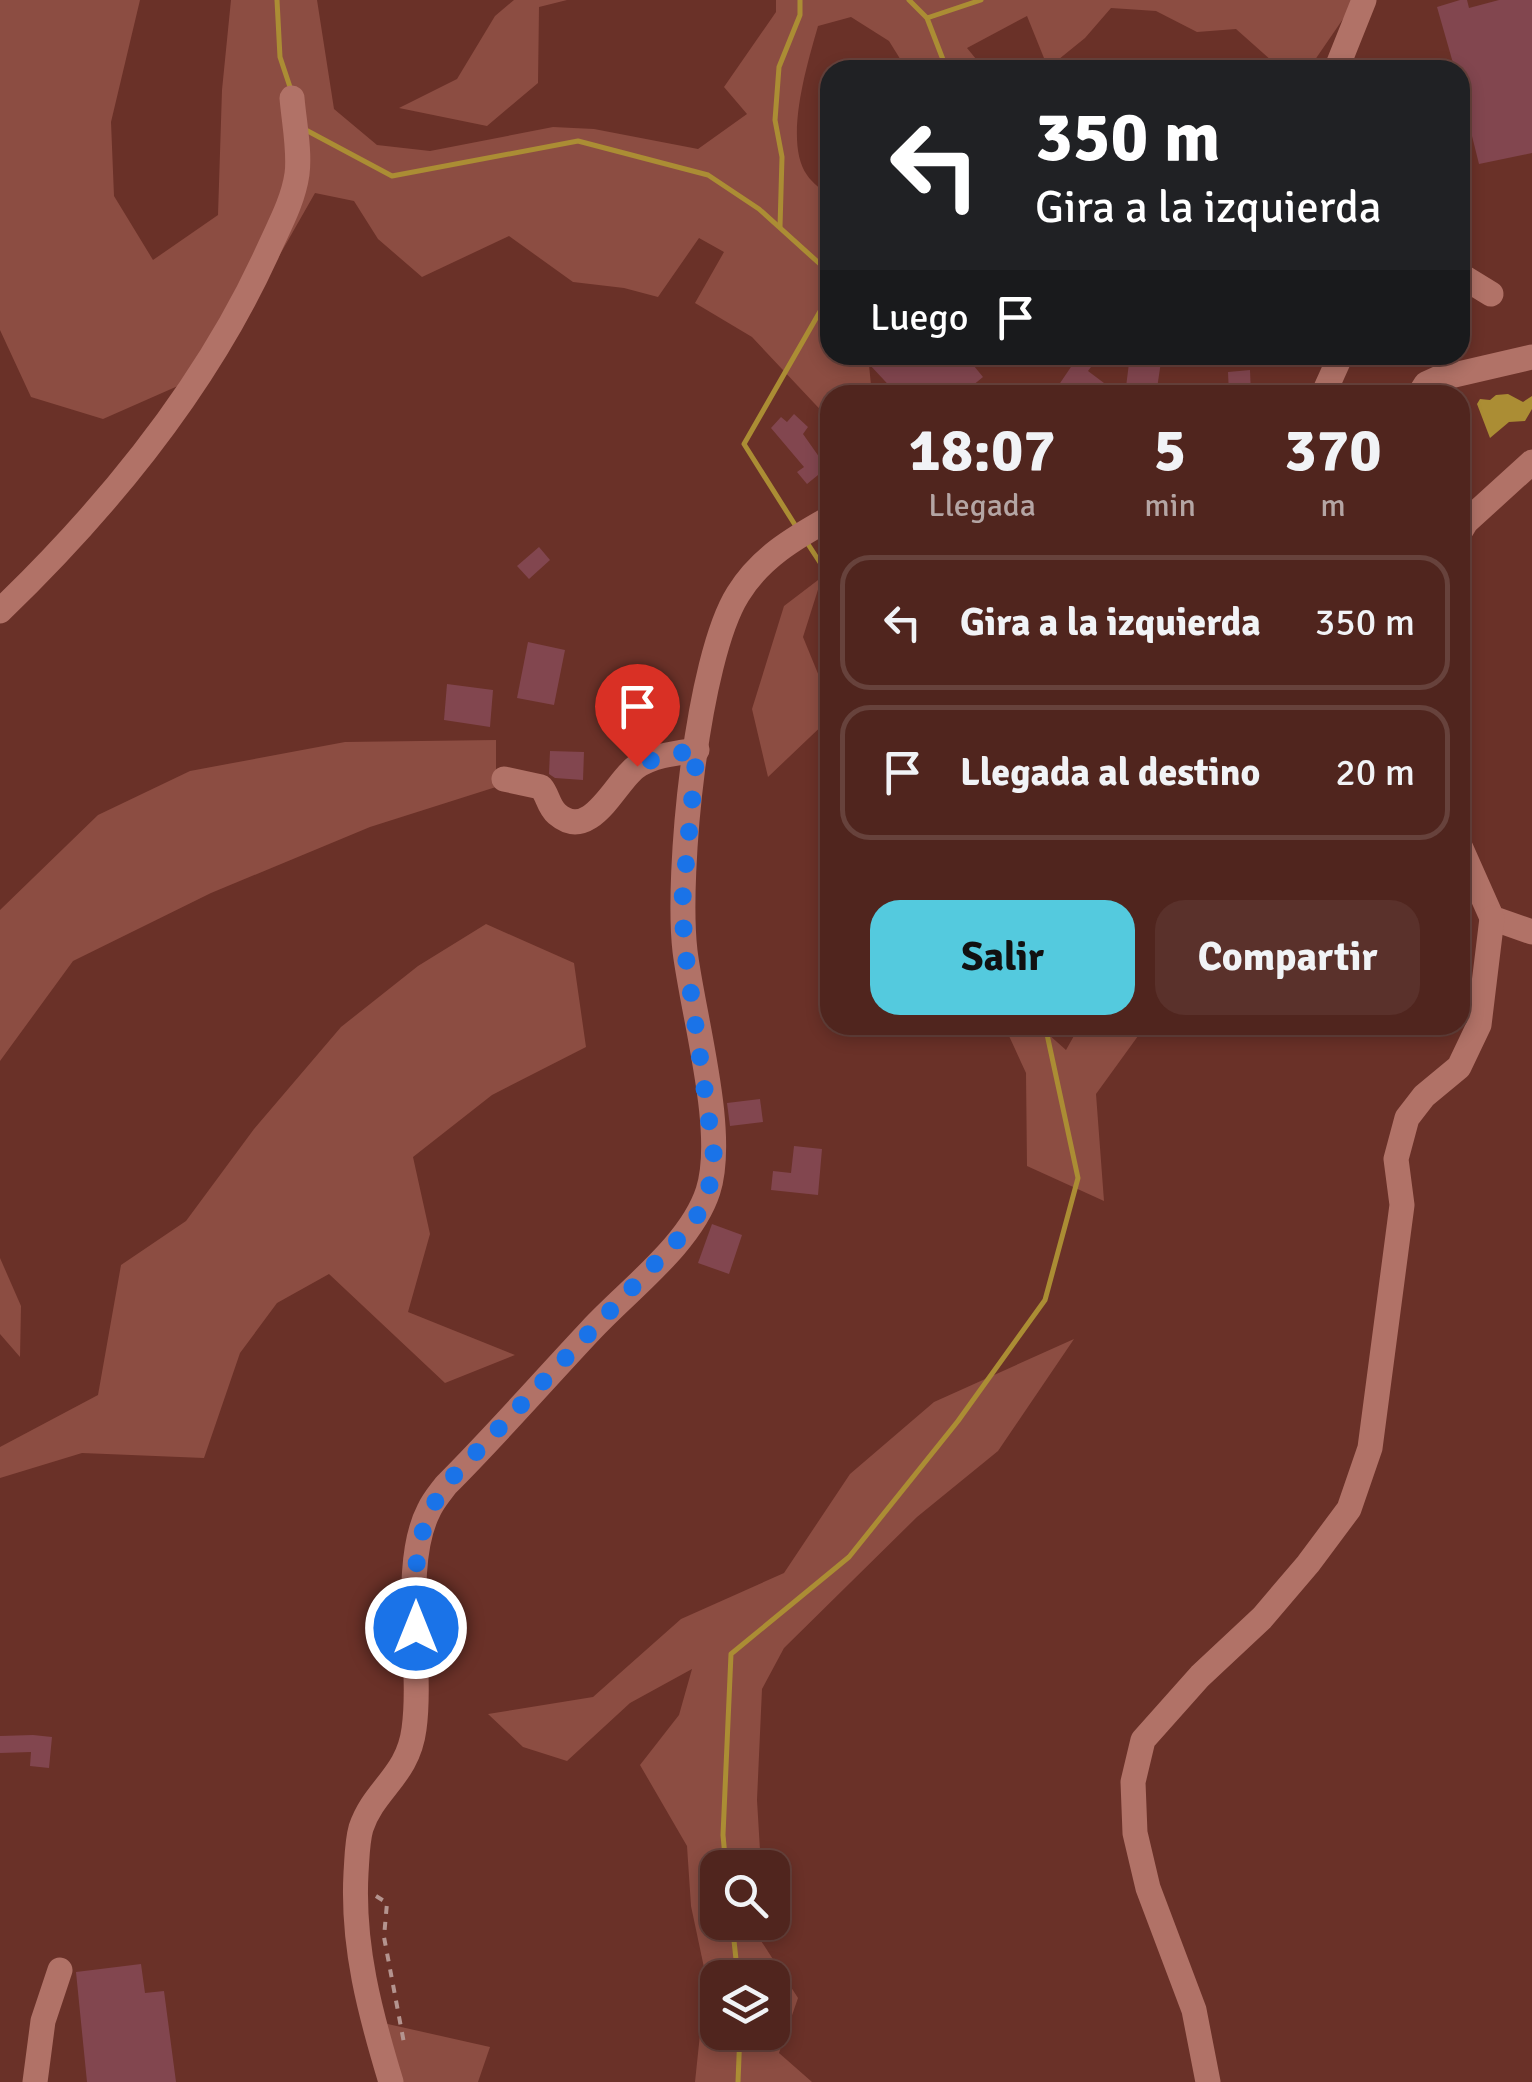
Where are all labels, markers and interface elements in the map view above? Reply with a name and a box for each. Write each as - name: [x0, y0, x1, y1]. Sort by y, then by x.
- text: 350 m: [1035, 94, 1220, 180]
- icon: left: [870, 100, 1000, 230]
- text: Gira a la izquierda: [1035, 180, 1382, 235]
- icon: arrive: [988, 290, 1043, 345]
- text: Luego: [870, 294, 968, 341]
- text: 18:07: [908, 414, 1056, 488]
- text: 5: [1154, 414, 1186, 488]
- text: 370: [1284, 414, 1382, 488]
- text: Llegada: [928, 486, 1036, 525]
- text: min: [1144, 486, 1196, 525]
- text: m: [1320, 486, 1346, 525]
- icon: left: [875, 595, 930, 650]
- text: Gira a la izquierda: [960, 599, 1261, 646]
- text: 350 m: [1315, 599, 1415, 646]
- pin: [595, 664, 680, 767]
- icon: arrive: [610, 679, 665, 734]
- icon: arrive: [875, 745, 930, 800]
- text: Llegada al destino: [960, 749, 1260, 796]
- text: 20 m: [1335, 749, 1415, 796]
- button: Salir: [870, 900, 1135, 1015]
- button: Compartir: [1155, 900, 1420, 1015]
- position arrow: [364, 1576, 468, 1680]
- map controls: [700, 1850, 790, 2050]
- button: search: [700, 1850, 790, 1940]
- button: layers: [700, 1960, 790, 2050]

